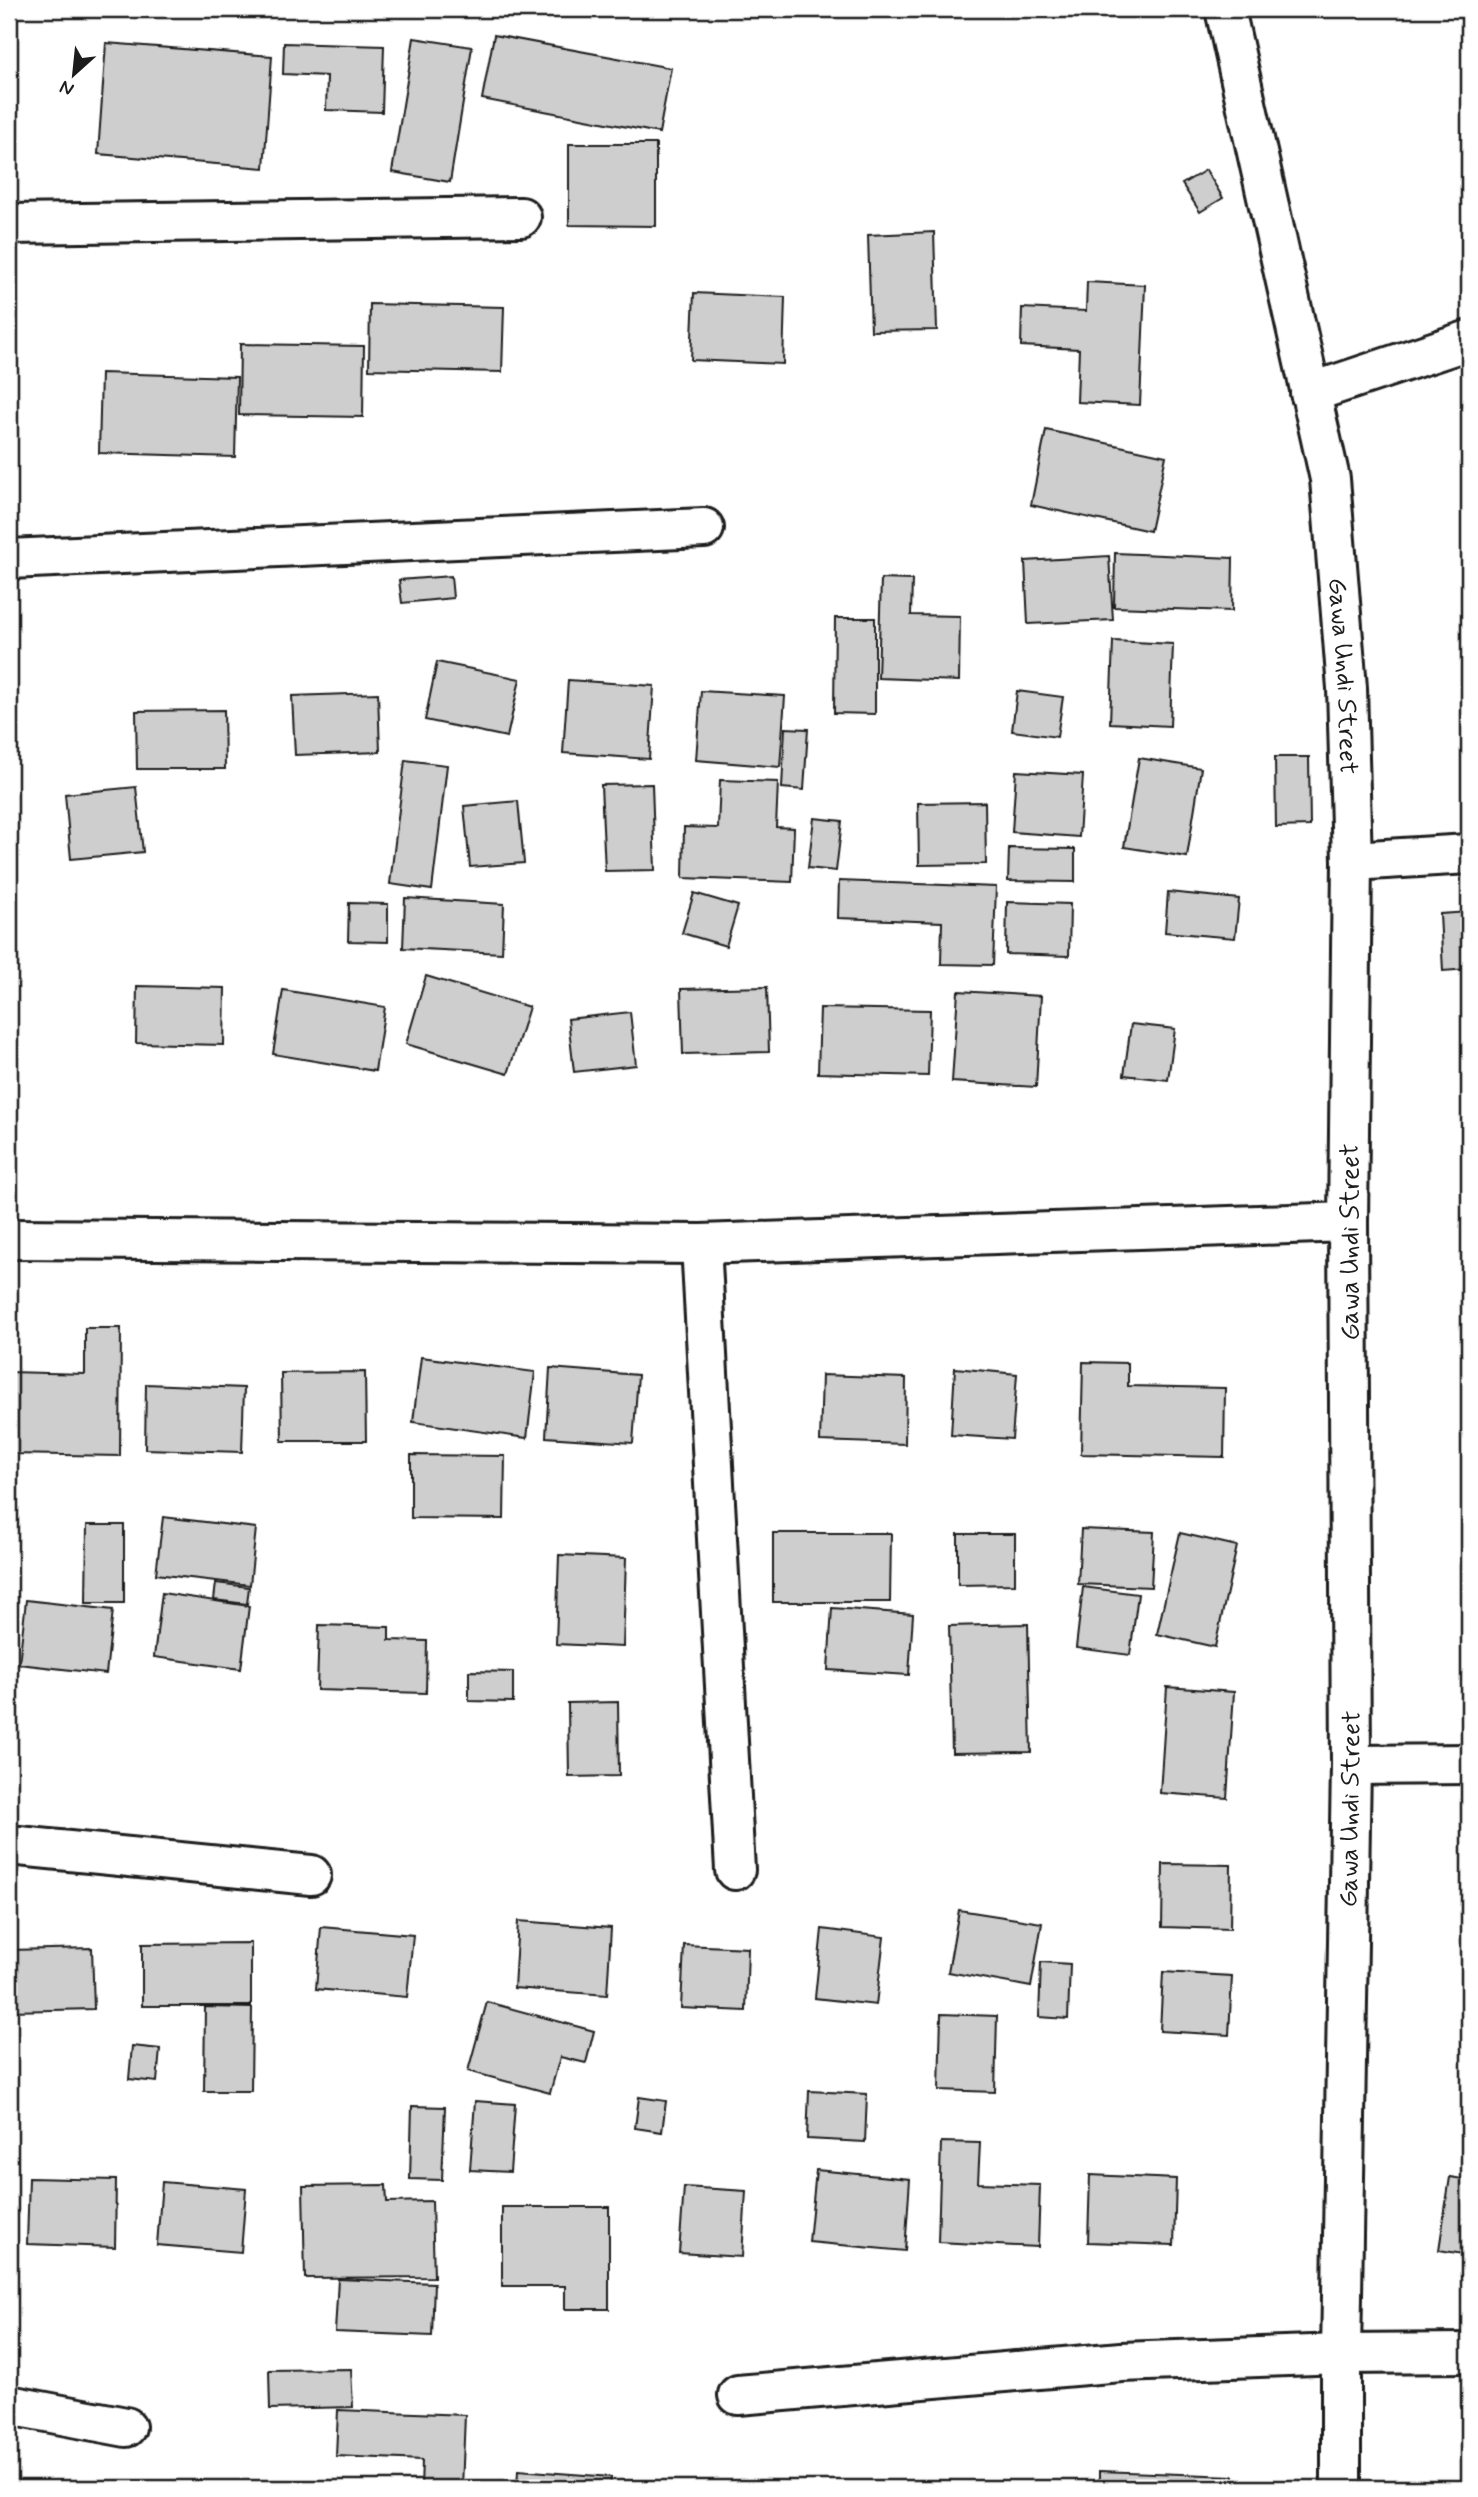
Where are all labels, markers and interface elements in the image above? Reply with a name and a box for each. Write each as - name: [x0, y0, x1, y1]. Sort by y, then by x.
- north arrow: [38, 38, 108, 108]
- text: N: [56, 74, 78, 102]
- street label: Gawa Undi Street: [1319, 576, 1364, 775]
- street label: Gawa Undi Street: [1334, 1144, 1368, 1340]
- street label: Gawa Undi Street: [1332, 1710, 1370, 1908]

